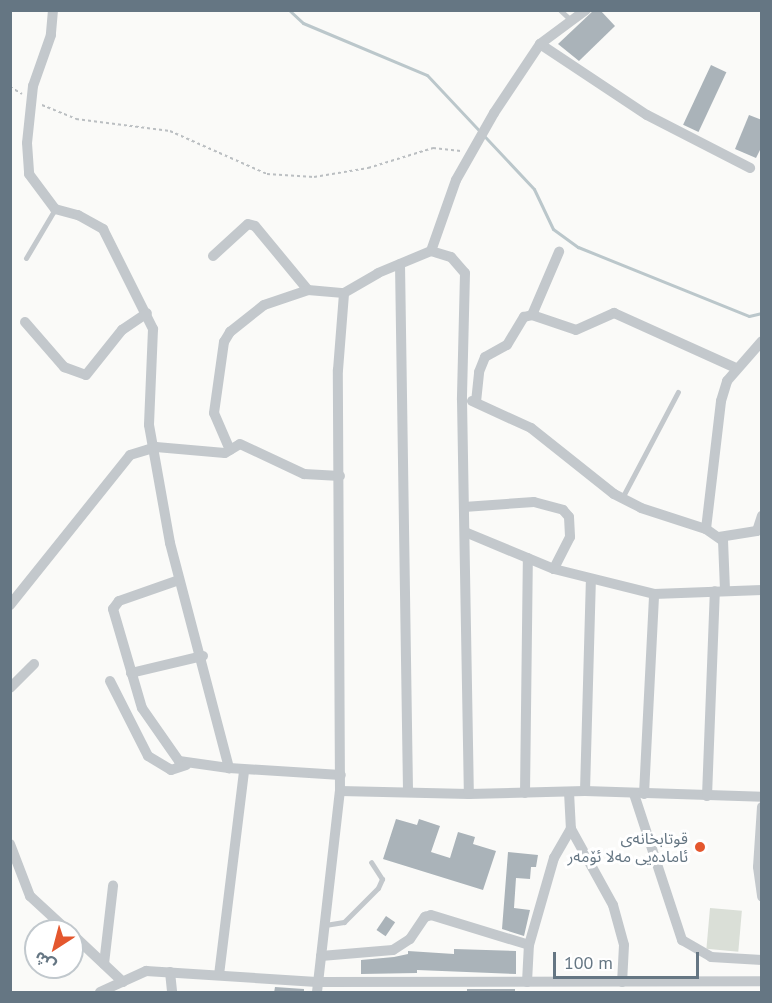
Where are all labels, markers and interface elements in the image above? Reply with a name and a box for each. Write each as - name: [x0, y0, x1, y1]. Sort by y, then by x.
- place label: قوتابخانەی ئامادەیی مەلا ئۆمەر: [567, 828, 688, 866]
- marker: قوتابخانەی ئامادەیی مەلا ئۆمەر: [693, 840, 707, 854]
- north arrow: [24, 919, 84, 979]
- scale bar: [556, 940, 702, 978]
- text: ش: [30, 947, 59, 976]
- text: 100 m: [564, 951, 613, 974]

